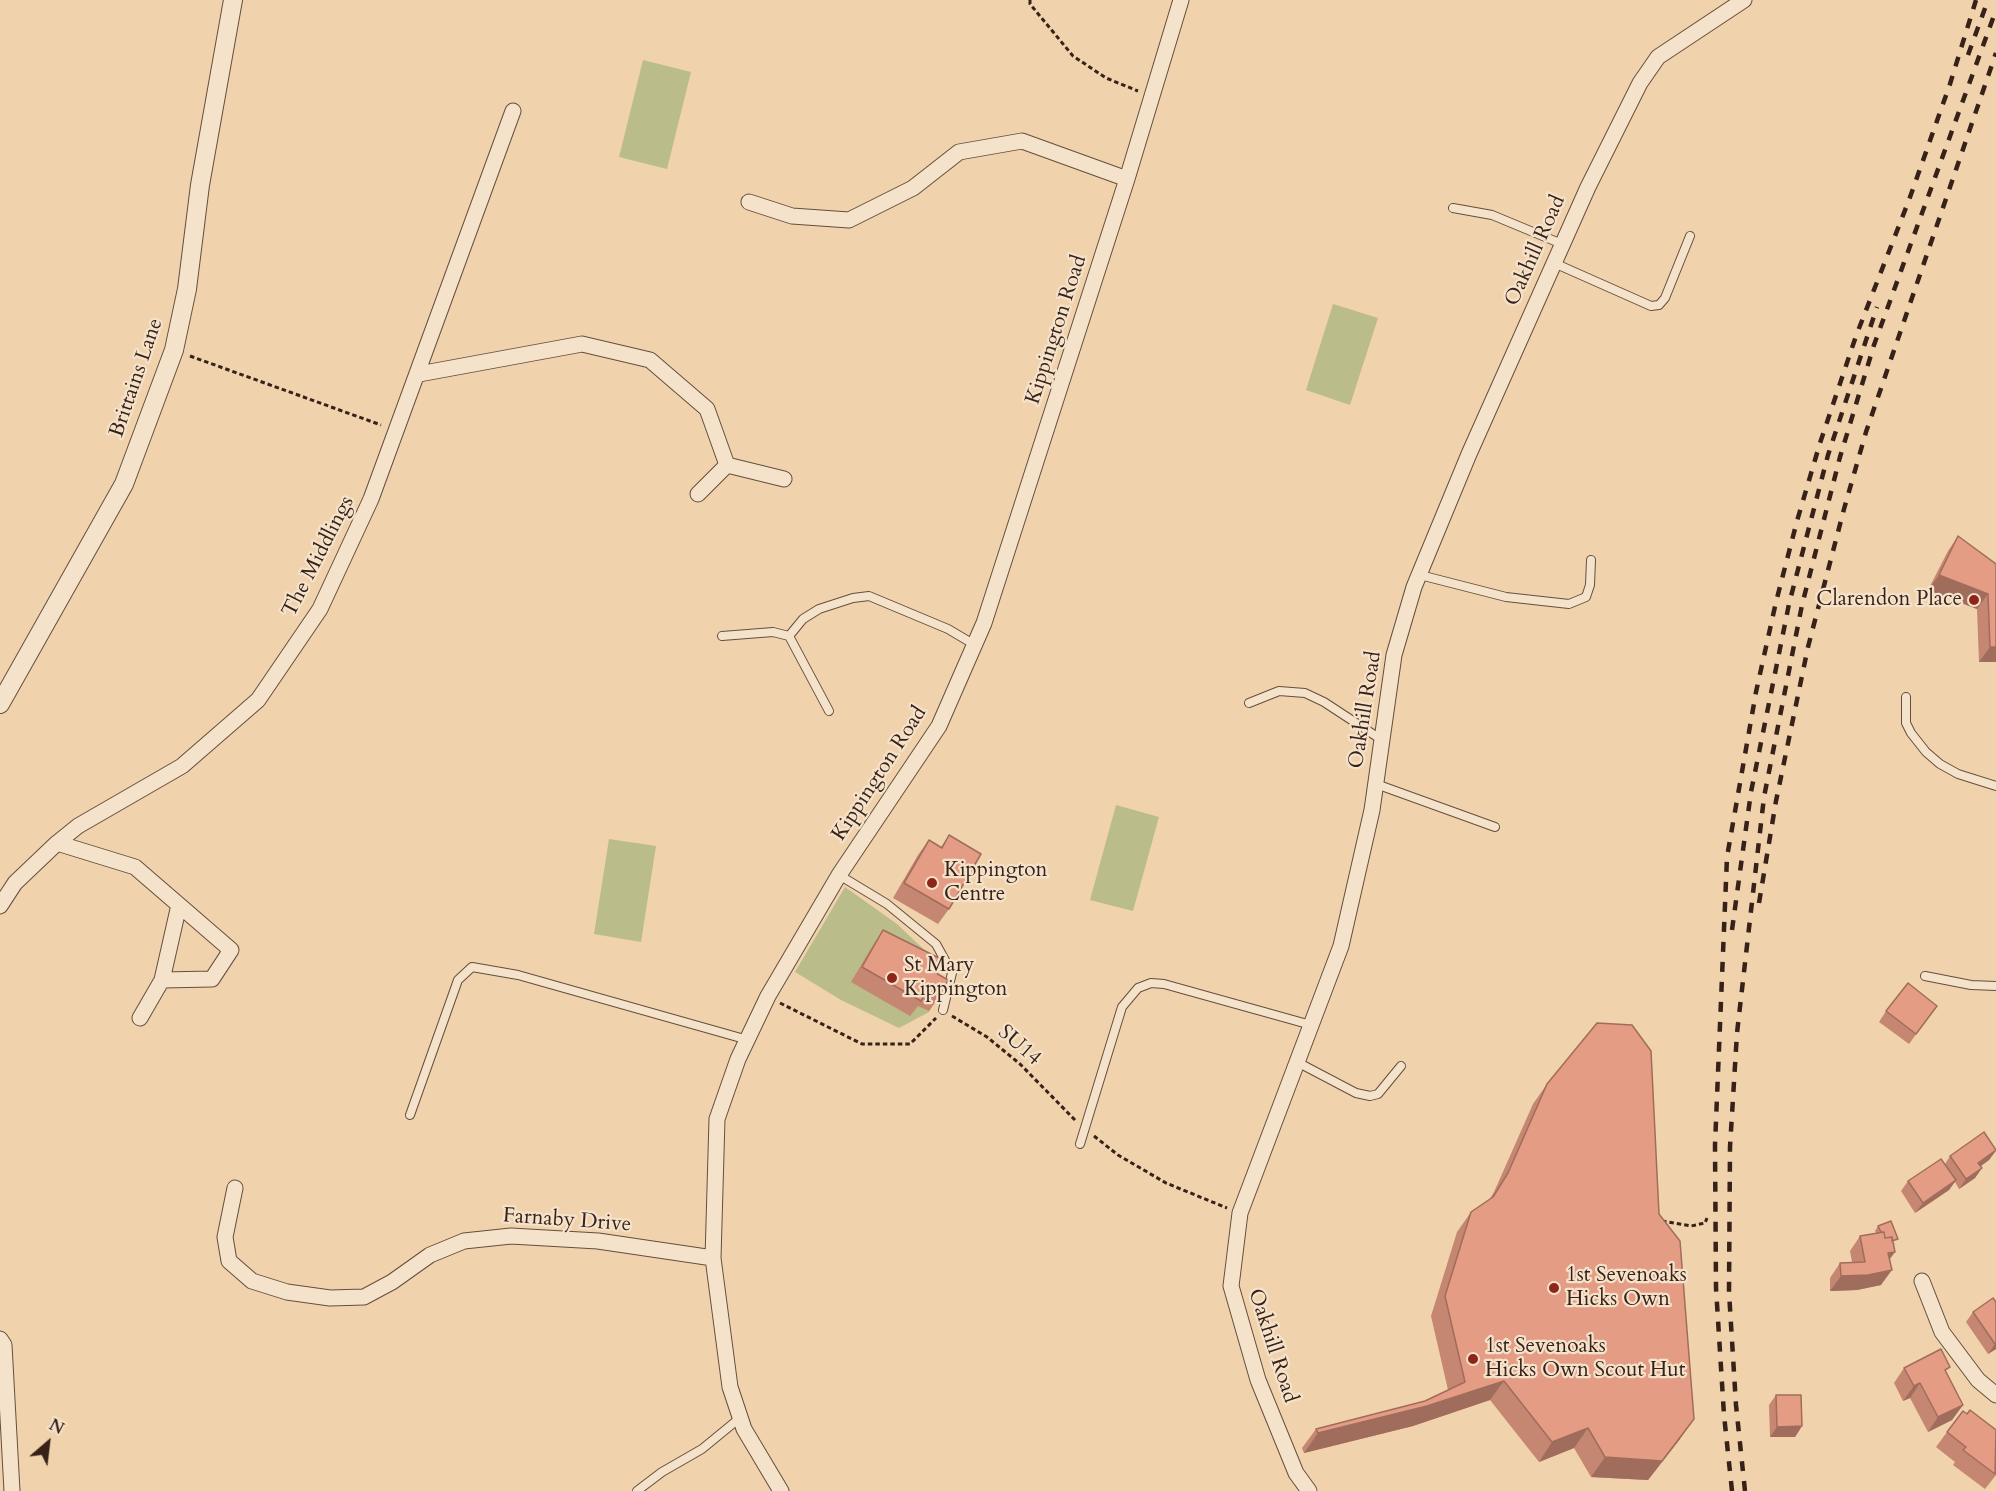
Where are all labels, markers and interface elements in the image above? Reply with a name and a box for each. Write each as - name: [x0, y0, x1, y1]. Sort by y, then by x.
- street label: Oakhill Road: [1500, 192, 1572, 310]
- street label: Kippington Road: [1021, 252, 1093, 408]
- street label: Brittains Lane: [105, 315, 169, 441]
- street label: The Middlings: [278, 492, 360, 622]
- place label: Clarendon Place: [1816, 587, 1962, 613]
- marker: Clarendon Place: [1967, 593, 1981, 607]
- street label: Oakhill Road: [1344, 650, 1388, 770]
- street label: Kippington Road: [827, 702, 933, 846]
- place label: Kippington Centre: [944, 858, 1047, 908]
- marker: Kippington Centre: [925, 876, 939, 890]
- place label: St Mary Kippington: [904, 953, 1007, 1003]
- marker: St Mary Kippington: [885, 971, 899, 985]
- street label: SU14: [992, 1020, 1046, 1072]
- street label: Farnaby Drive: [502, 1204, 632, 1238]
- place label: 1st Sevenoaks Hicks Own: [1566, 1263, 1687, 1313]
- marker: 1st Sevenoaks Hicks Own: [1547, 1281, 1561, 1295]
- street label: Oakhill Road: [1242, 1286, 1302, 1406]
- place label: 1st Sevenoaks Hicks Own Scout Hut: [1485, 1334, 1685, 1384]
- marker: 1st Sevenoaks Hicks Own Scout Hut: [1466, 1352, 1480, 1366]
- north arrow: [18, 1413, 78, 1473]
- text: N: [45, 1414, 68, 1440]

